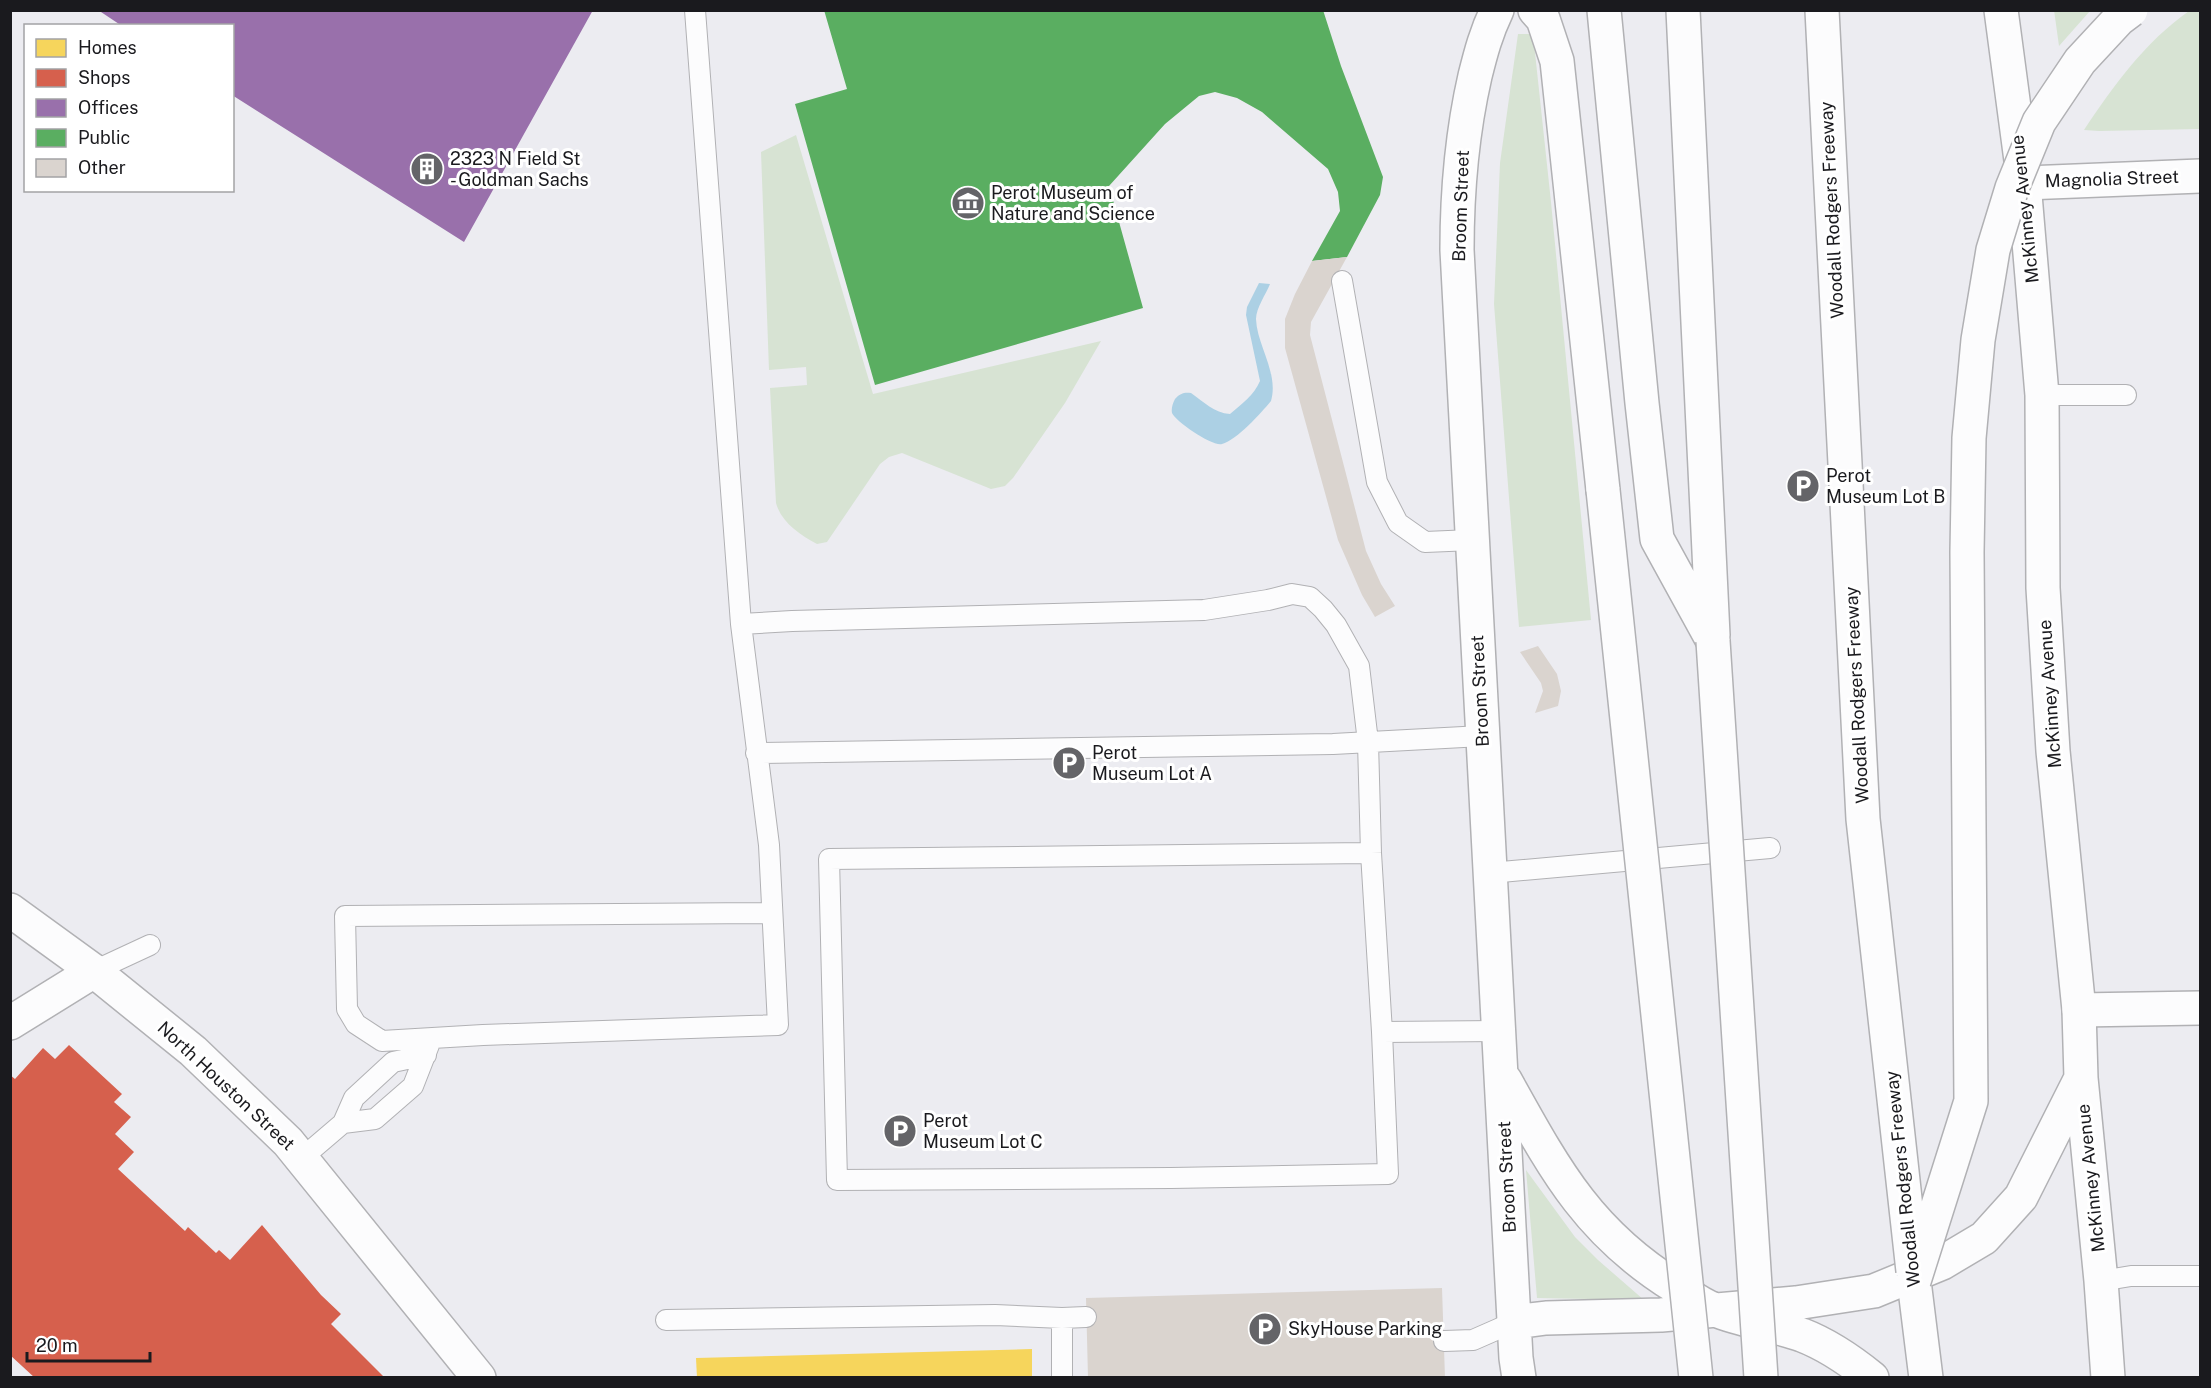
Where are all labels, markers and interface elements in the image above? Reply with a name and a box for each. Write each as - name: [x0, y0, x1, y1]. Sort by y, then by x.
- legend: [24, 24, 234, 192]
- text: Homes: [78, 37, 137, 58]
- text: Shops: [78, 67, 130, 88]
- text: Offices: [78, 97, 138, 118]
- street label: Woodall Rodgers Freeway: [1815, 100, 1848, 319]
- text: Public: [78, 127, 130, 148]
- street label: McKinney Avenue: [2006, 134, 2043, 284]
- place label: 2323 N Field St - Goldman Sachs: [450, 148, 589, 190]
- street label: Broom Street: [1448, 150, 1473, 262]
- building icon: 2323 N Field St - Goldman Sachs: [409, 151, 445, 187]
- text: Other: [78, 157, 126, 178]
- street label: Magnolia Street: [2044, 166, 2179, 191]
- place label: Perot Museum of Nature and Science: [991, 182, 1155, 224]
- museum icon: Perot Museum of Nature and Science: [950, 185, 986, 221]
- place label: Perot Museum Lot B: [1826, 465, 1945, 507]
- parking icon: Perot Museum Lot B: [1785, 468, 1821, 504]
- street label: Woodall Rodgers Freeway: [1840, 585, 1873, 804]
- street label: McKinney Avenue: [2034, 619, 2065, 769]
- street label: Broom Street: [1466, 635, 1493, 747]
- place label: Perot Museum Lot A: [1092, 742, 1212, 784]
- parking icon: Perot Museum Lot A: [1051, 745, 1087, 781]
- street label: North Houston Street: [154, 1017, 299, 1155]
- street label: Woodall Rodgers Freeway: [1881, 1069, 1924, 1288]
- street label: McKinney Avenue: [2072, 1103, 2109, 1253]
- place label: Perot Museum Lot C: [923, 1110, 1043, 1152]
- parking icon: Perot Museum Lot C: [882, 1113, 918, 1149]
- street label: Broom Street: [1493, 1121, 1520, 1233]
- parking icon: SkyHouse Parking: [1247, 1311, 1283, 1347]
- place label: SkyHouse Parking: [1288, 1318, 1442, 1339]
- scale bar: [27, 1325, 150, 1363]
- text: 20 m: [36, 1335, 78, 1356]

